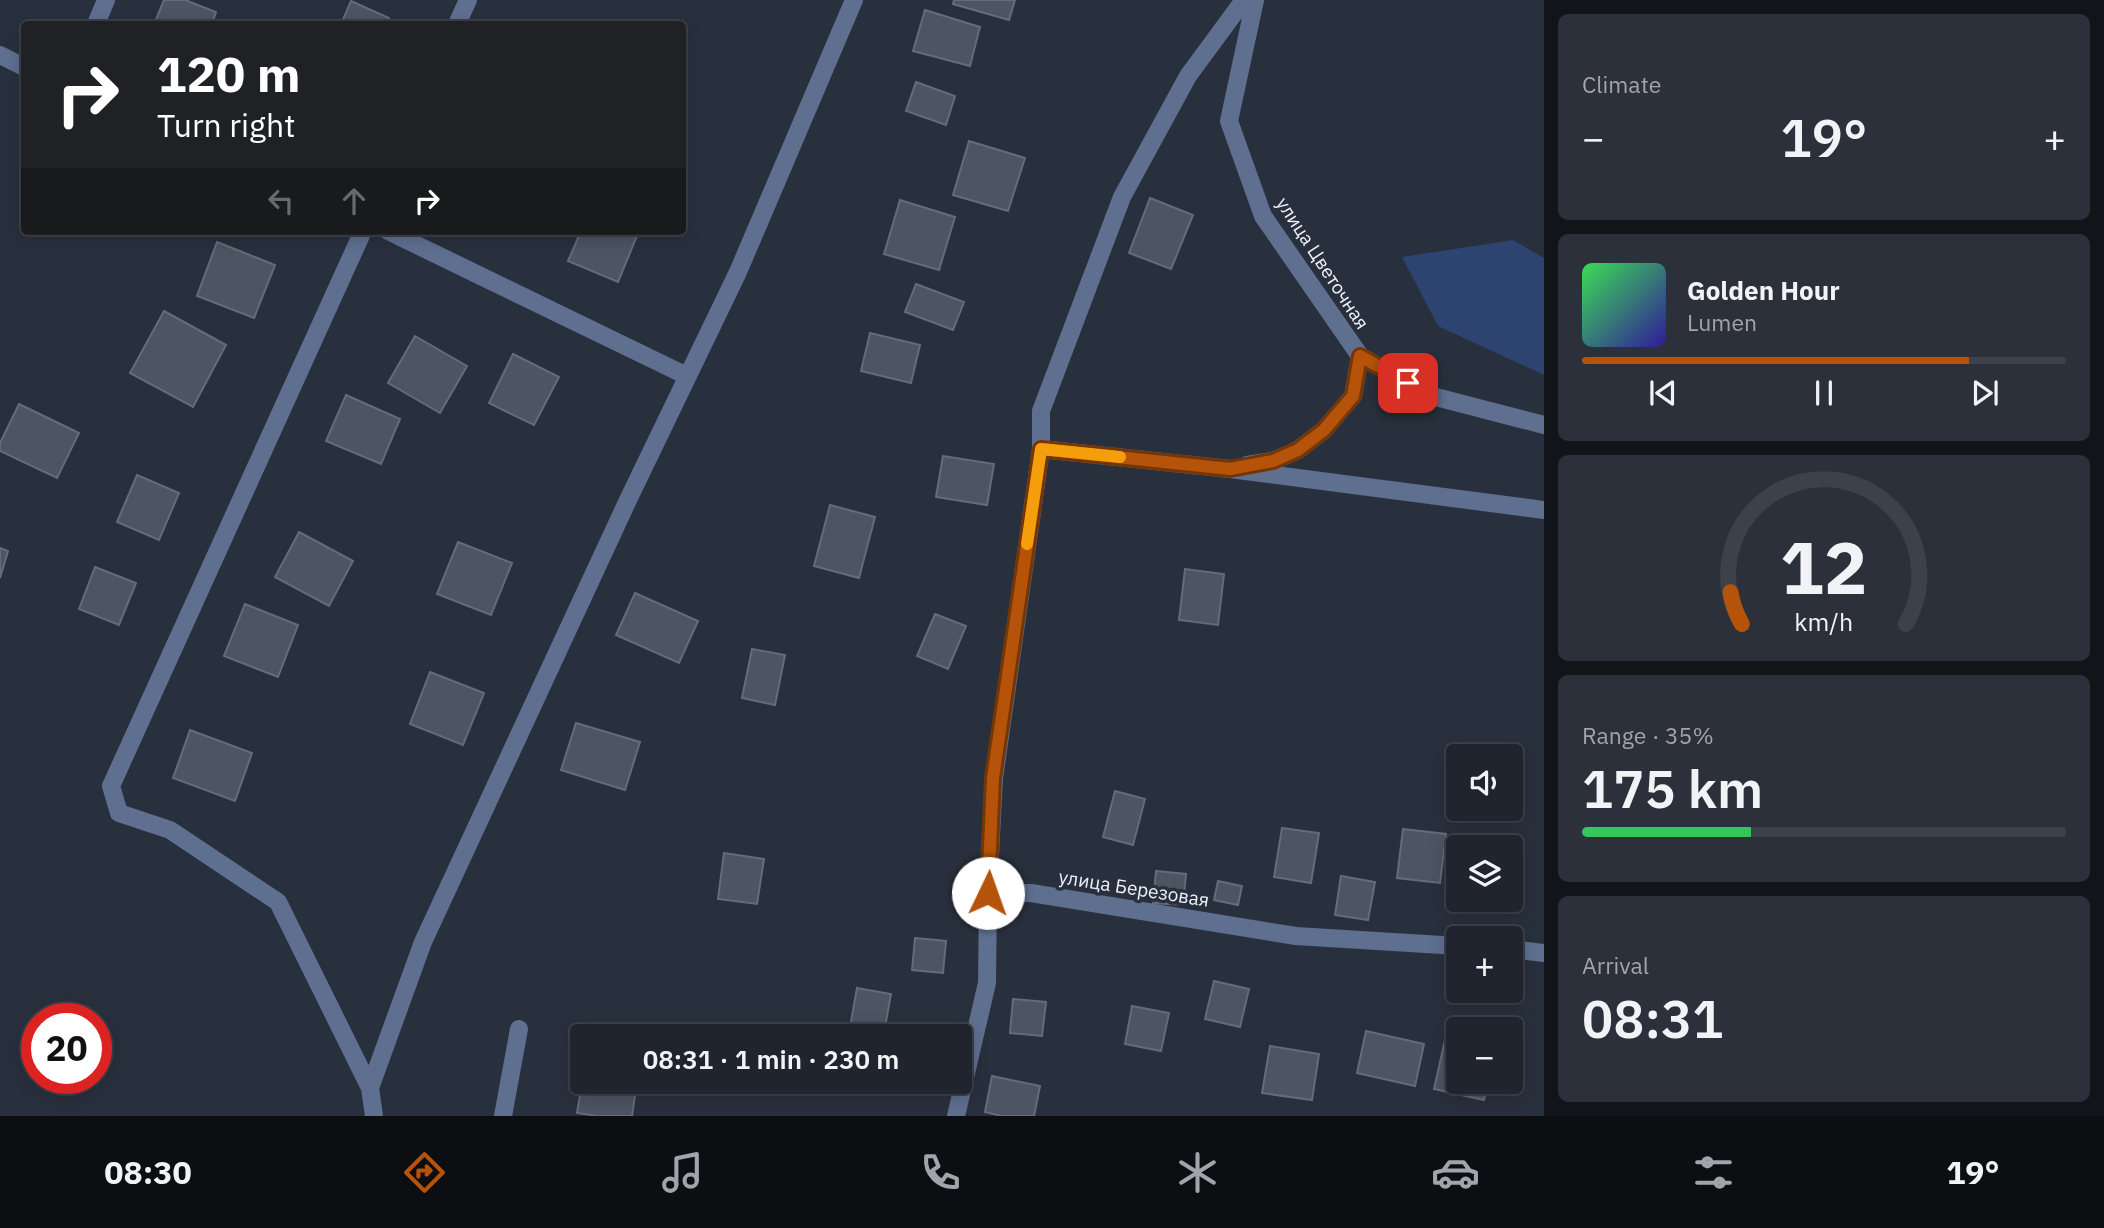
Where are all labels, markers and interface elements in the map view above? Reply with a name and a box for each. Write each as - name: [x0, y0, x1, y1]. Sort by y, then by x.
- text: 120 m: [157, 42, 301, 105]
- icon: right: [42, 49, 133, 140]
- text: Climate: [1582, 69, 1661, 99]
- text: Turn right: [157, 104, 295, 146]
- text: 19°: [1781, 104, 1867, 171]
- text: −: [1582, 113, 1605, 162]
- text: +: [2043, 113, 2066, 162]
- icon: left: [262, 182, 300, 220]
- icon: ahead: [335, 182, 373, 220]
- icon: right: [408, 182, 446, 220]
- street label: улица Цветочная: [1271, 192, 1375, 334]
- text: Golden Hour: [1687, 273, 1840, 307]
- text: Lumen: [1687, 307, 1757, 337]
- pin: [1378, 353, 1438, 413]
- icon: arrive: [1389, 364, 1427, 402]
- icon: previous: [1644, 374, 1682, 412]
- icon: pause: [1805, 374, 1843, 412]
- icon: next: [1966, 374, 2004, 412]
- text: 12: [1780, 519, 1868, 614]
- text: km/h: [1795, 605, 1853, 638]
- text: Range · 35%: [1582, 720, 1714, 750]
- map controls: [1446, 744, 1523, 1094]
- button: sound: [1446, 744, 1523, 821]
- text: 175 km: [1582, 755, 1763, 822]
- button: layers: [1446, 835, 1523, 912]
- position arrow: [951, 856, 1025, 930]
- street label: улица Березовая: [1057, 864, 1211, 912]
- button: +: [1446, 926, 1523, 1003]
- text: Arrival: [1582, 950, 1649, 980]
- text: 08:31: [1582, 985, 1723, 1052]
- speed limit sign: 20: [21, 1003, 112, 1094]
- button: −: [1446, 1017, 1523, 1094]
- text: 08:31 · 1 min · 230 m: [643, 1042, 899, 1076]
- icon: directions: [400, 1148, 449, 1197]
- icon: music: [658, 1148, 707, 1197]
- icon: phone: [916, 1148, 965, 1197]
- icon: climate: [1173, 1148, 1222, 1197]
- icon: car: [1431, 1148, 1480, 1197]
- icon: filters: [1689, 1148, 1738, 1197]
- text: 08:30: [104, 1151, 192, 1193]
- text: 19°: [1946, 1151, 2000, 1193]

